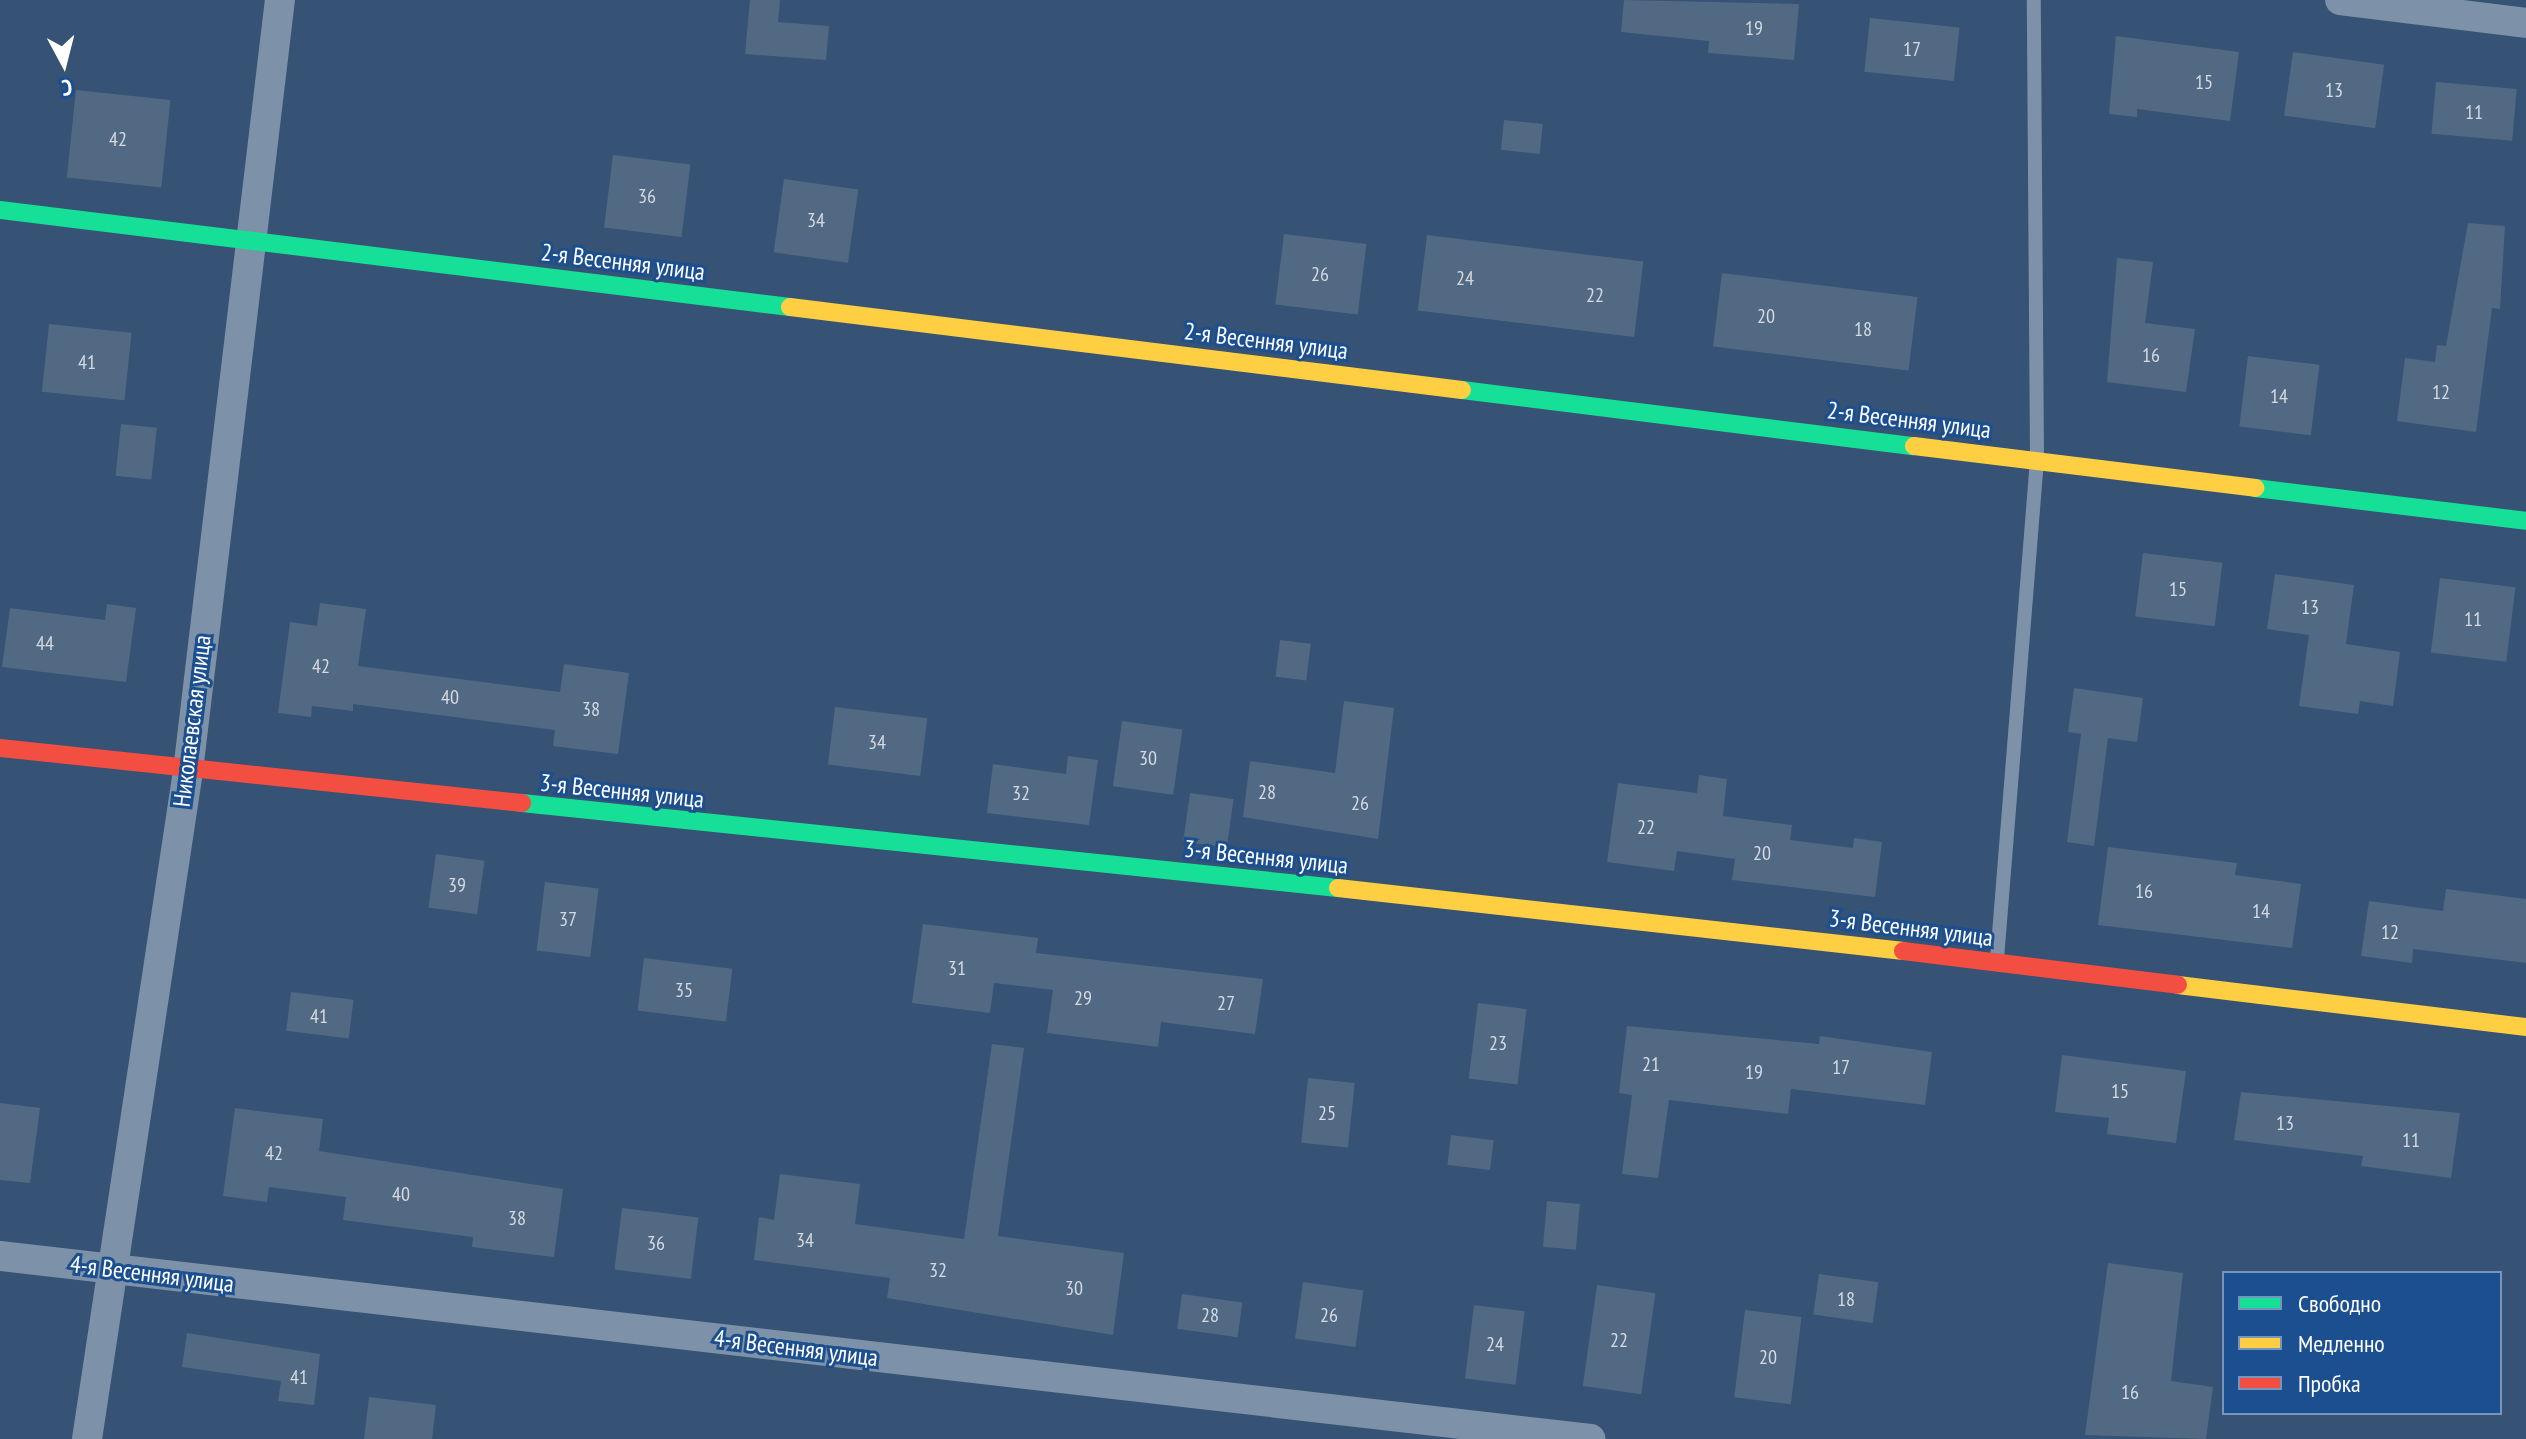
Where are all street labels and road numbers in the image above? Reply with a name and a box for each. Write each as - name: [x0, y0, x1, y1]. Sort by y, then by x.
- street label: 2-я Весенняя улица: [539, 238, 707, 286]
- street label: 2-я Весенняя улица: [1182, 317, 1350, 365]
- street label: 2-я Весенняя улица: [1825, 396, 1993, 444]
- street label: Николаевская улица: [167, 633, 217, 809]
- street label: 3-я Весенняя улица: [538, 768, 706, 814]
- street label: 3-я Весенняя улица: [1182, 834, 1350, 880]
- street label: 3-я Весенняя улица: [1827, 904, 1995, 952]
- street label: 4-я Весенняя улица: [68, 1250, 236, 1298]
- street label: 4-я Весенняя улица: [712, 1324, 880, 1372]

